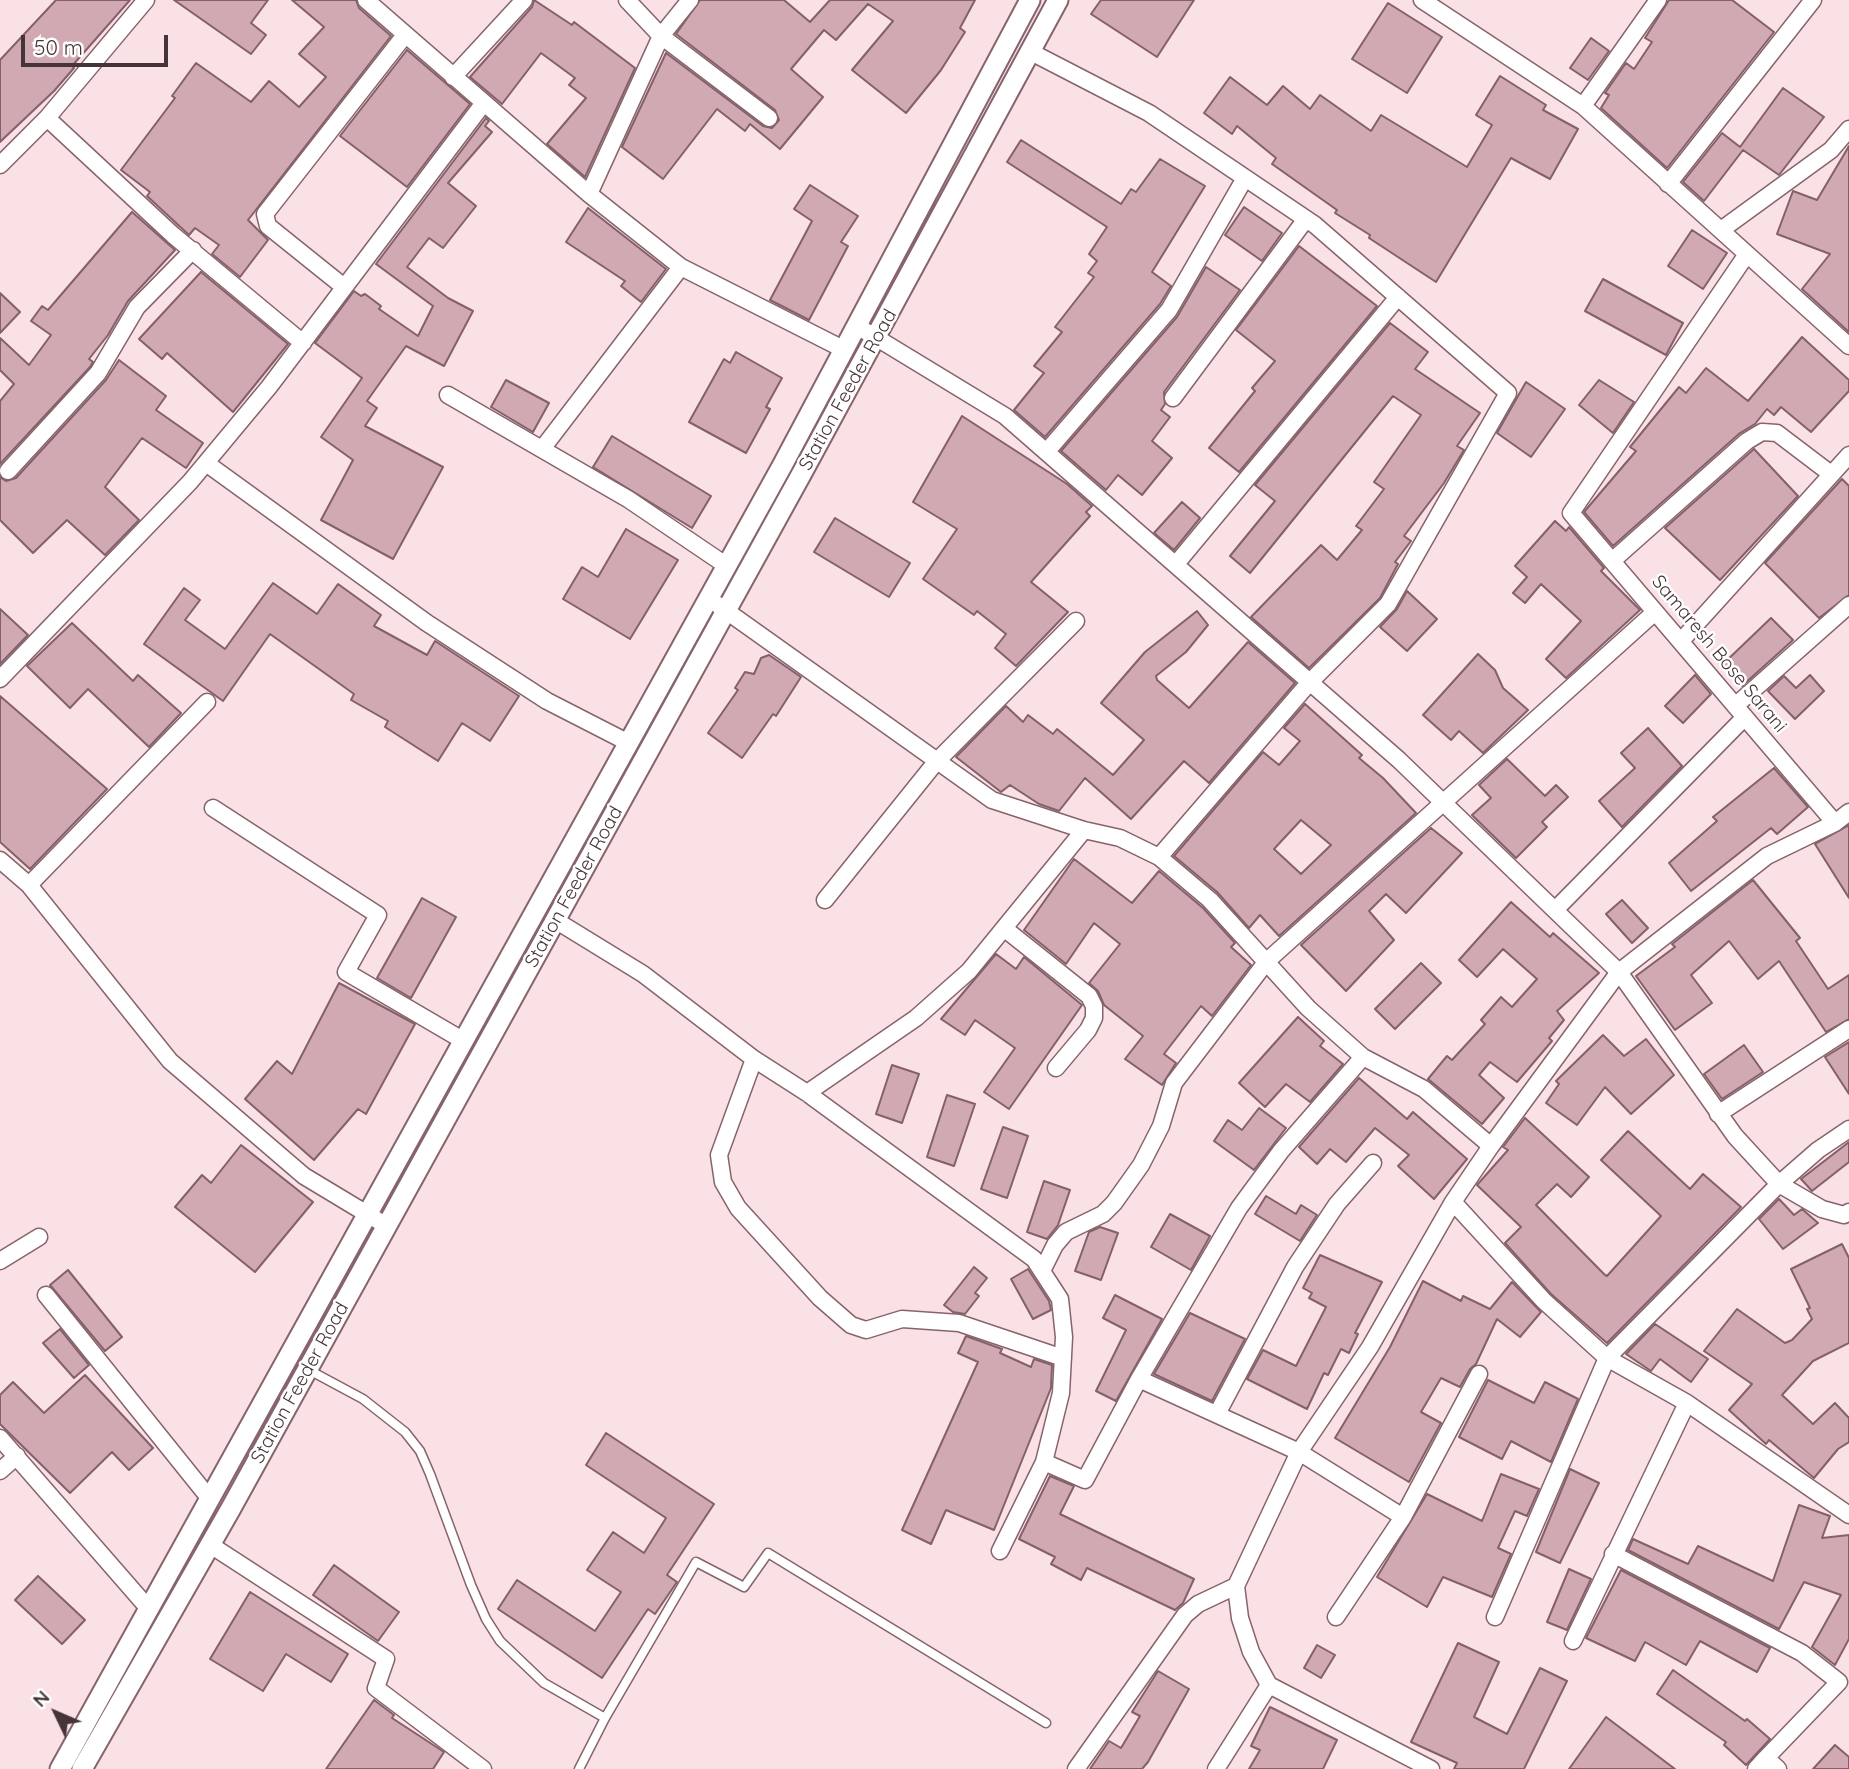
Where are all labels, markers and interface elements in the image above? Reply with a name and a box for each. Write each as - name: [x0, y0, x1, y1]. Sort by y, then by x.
- scale bar: [24, 21, 172, 65]
- text: 50 m: [34, 34, 83, 60]
- street label: Station Feeder Road: [794, 305, 902, 475]
- street label: Samaresh Bose Sarani: [1647, 571, 1791, 737]
- street label: Station Feeder Road: [520, 802, 628, 972]
- street label: Station Feeder Road: [246, 1298, 354, 1468]
- north arrow: [21, 1678, 91, 1748]
- text: N: [27, 1685, 54, 1712]

